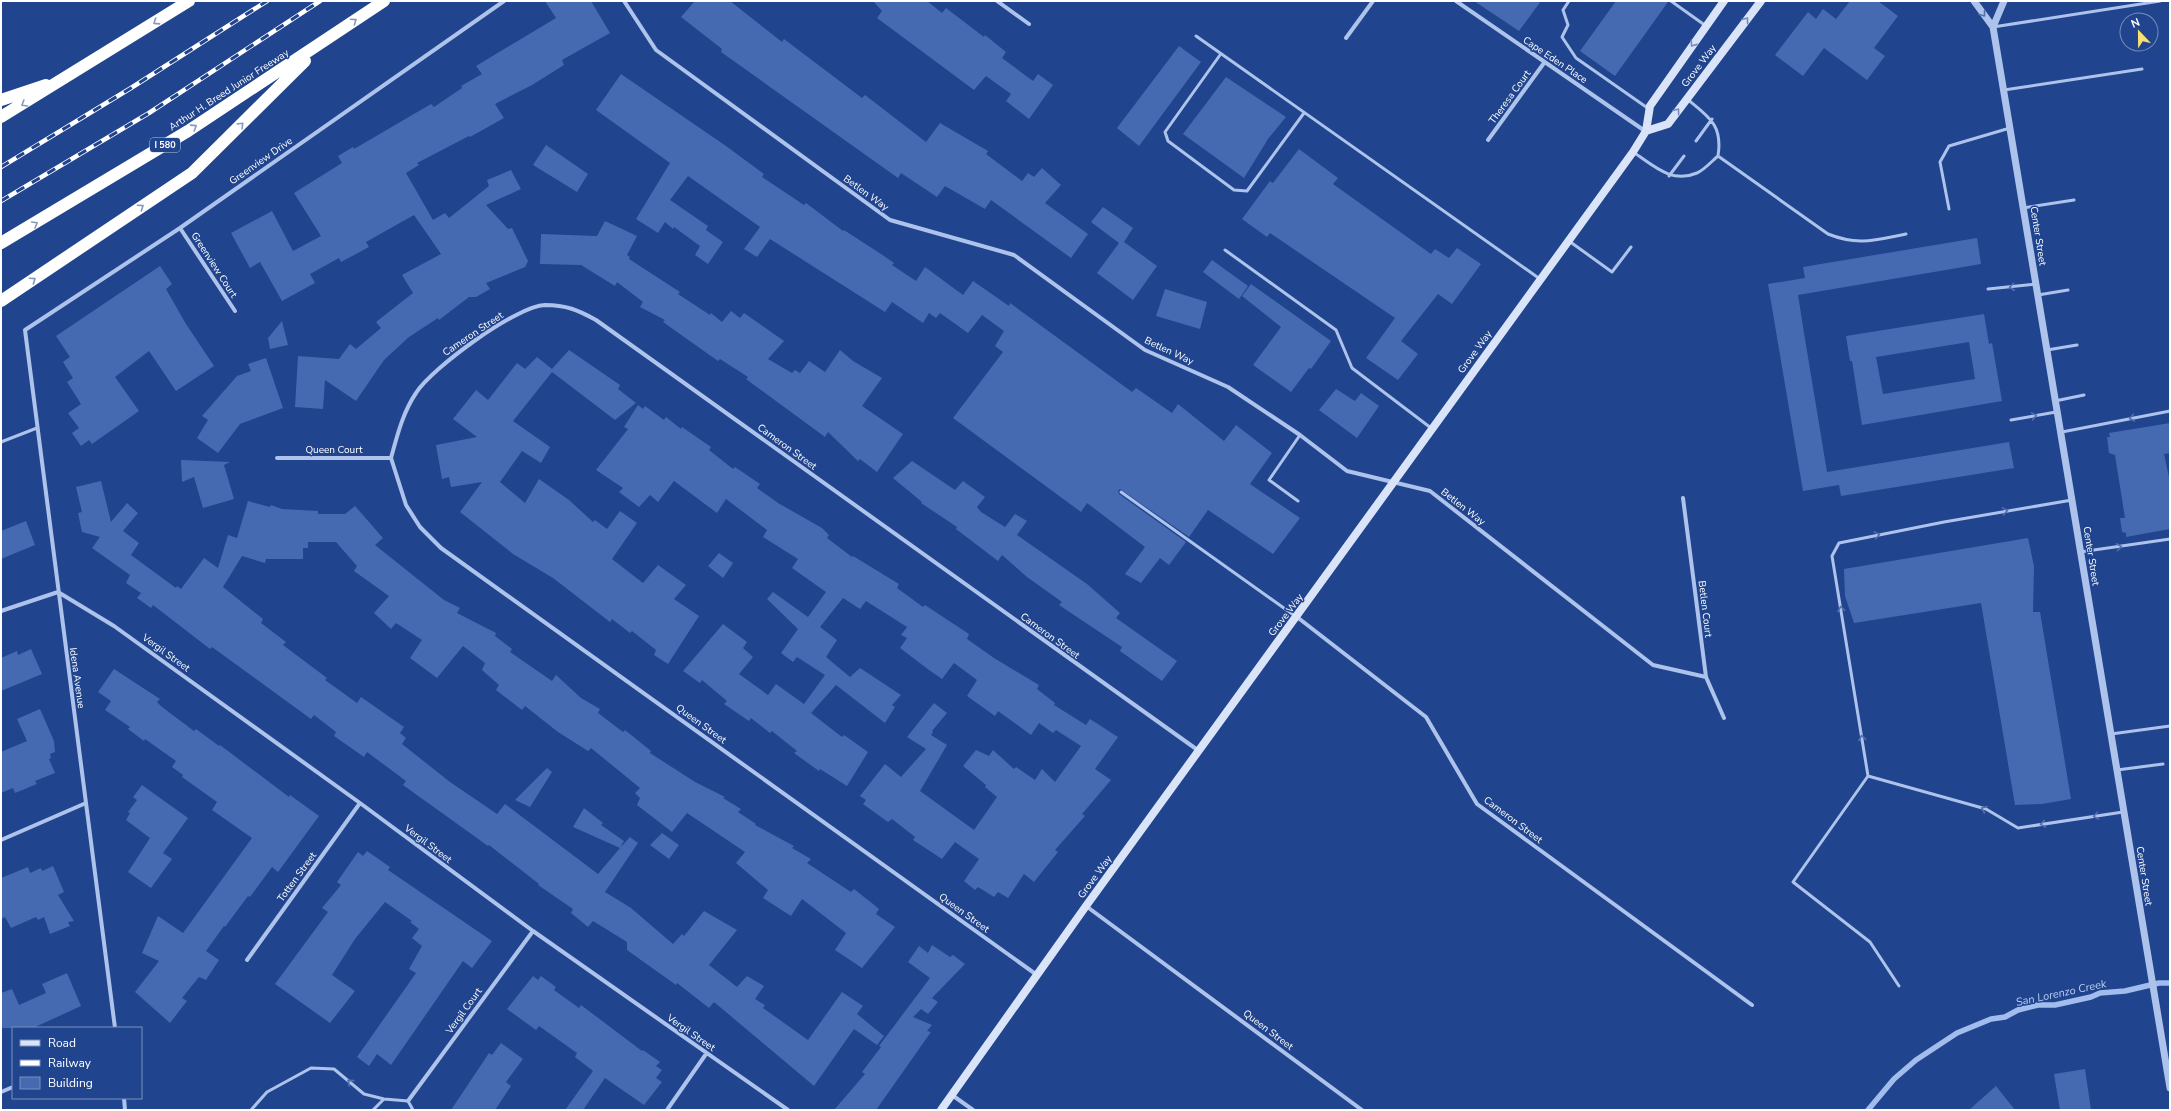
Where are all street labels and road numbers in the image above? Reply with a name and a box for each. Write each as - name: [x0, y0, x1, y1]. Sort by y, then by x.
- street label: Cape Eden Place: [1520, 33, 1590, 87]
- street label: Grove Way: [1678, 41, 1720, 90]
- street label: Arthur H. Breed Junior Freeway: [166, 45, 292, 134]
- street label: Theresa Court: [1486, 67, 1535, 127]
- street label: Greenview Drive: [226, 134, 296, 188]
- road number: I 580: [150, 138, 180, 152]
- street label: Betlen Way: [840, 172, 892, 215]
- street label: Center Street: [2026, 205, 2050, 267]
- street label: Greenview Court: [188, 229, 241, 301]
- street label: Cameron Street: [440, 308, 506, 359]
- street label: Grove Way: [1455, 327, 1496, 376]
- street label: Betlen Way: [1142, 333, 1197, 369]
- street label: Cameron Street: [754, 421, 820, 474]
- street label: Queen Court: [305, 443, 363, 457]
- street label: Betlen Way: [1438, 485, 1489, 529]
- street label: Center Street: [2079, 525, 2103, 587]
- street label: Betlen Court: [1695, 580, 1715, 639]
- street label: Grove Way: [1265, 590, 1307, 639]
- street label: Cameron Street: [1017, 610, 1083, 663]
- street label: Vergil Street: [138, 630, 193, 675]
- street label: Idena Avenue: [66, 647, 88, 709]
- street label: Queen Street: [673, 701, 730, 747]
- street label: Cameron Street: [1481, 793, 1546, 847]
- street label: Vergil Street: [401, 821, 455, 867]
- street label: Center Street: [2132, 845, 2156, 907]
- street label: Totten Street: [274, 849, 320, 905]
- street label: Grove Way: [1075, 852, 1116, 901]
- street label: Queen Street: [936, 890, 993, 936]
- street label: Vergil Court: [442, 985, 486, 1038]
- street label: Queen Street: [1240, 1007, 1296, 1054]
- street label: Vergil Street: [663, 1011, 718, 1055]

